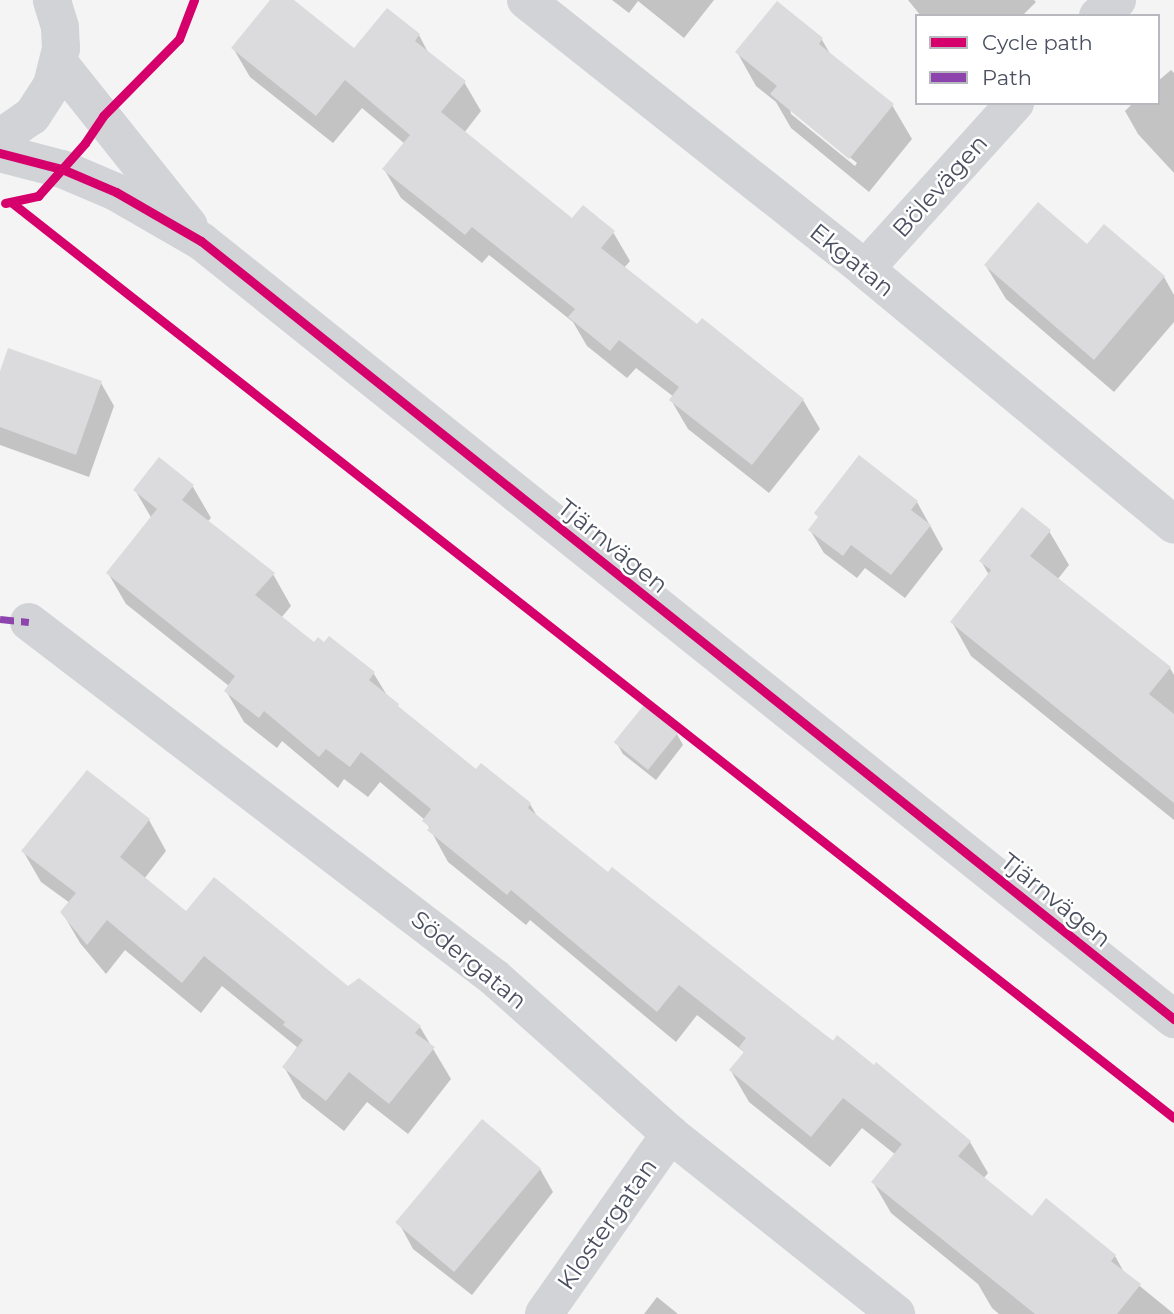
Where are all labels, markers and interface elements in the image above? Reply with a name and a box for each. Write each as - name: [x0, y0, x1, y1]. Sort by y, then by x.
- legend: [915, 14, 1160, 105]
- text: Cycle path: [982, 30, 1093, 55]
- text: Path: [982, 65, 1032, 90]
- street label: Bölevägen: [887, 129, 993, 243]
- street label: Ekgatan: [804, 217, 900, 303]
- street label: Tjärnvägen: [552, 493, 674, 599]
- street label: Tjärnvägen: [995, 847, 1117, 953]
- street label: Södergatan: [405, 905, 533, 1015]
- street label: Klostergatan: [551, 1153, 663, 1295]

